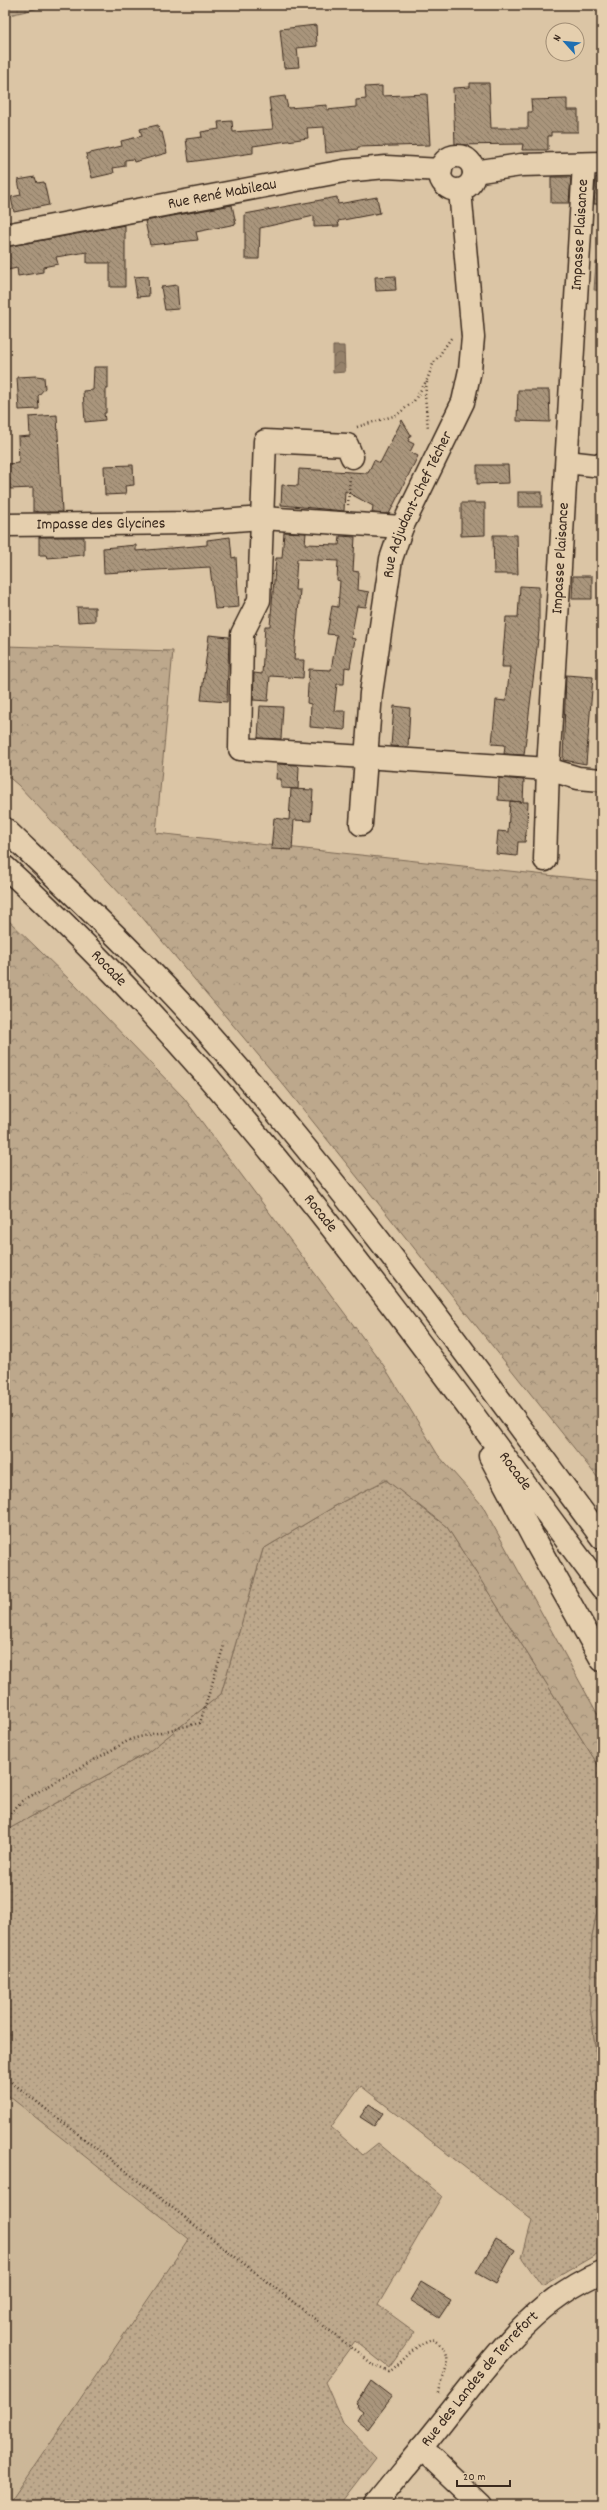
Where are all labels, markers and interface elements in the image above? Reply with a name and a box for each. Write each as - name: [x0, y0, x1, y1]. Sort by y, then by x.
- north arrow: [545, 22, 585, 62]
- text: N: [550, 32, 566, 44]
- street label: Rue René Mabileau: [166, 172, 279, 216]
- street label: Impasse Plaisance: [565, 178, 595, 291]
- street label: Rue Adjudant-Chef Técher: [377, 427, 459, 579]
- street label: Impasse Plaisance: [546, 502, 575, 615]
- street label: Impasse des Glycines: [36, 512, 166, 536]
- street label: Rocade: [85, 945, 132, 992]
- street label: Rocade: [298, 1189, 343, 1238]
- street label: Rocade: [493, 1447, 537, 1495]
- street label: Rue des Landes de Terrefort: [415, 2305, 544, 2452]
- scale bar: [457, 2462, 510, 2488]
- text: 20 m: [463, 2469, 486, 2486]

